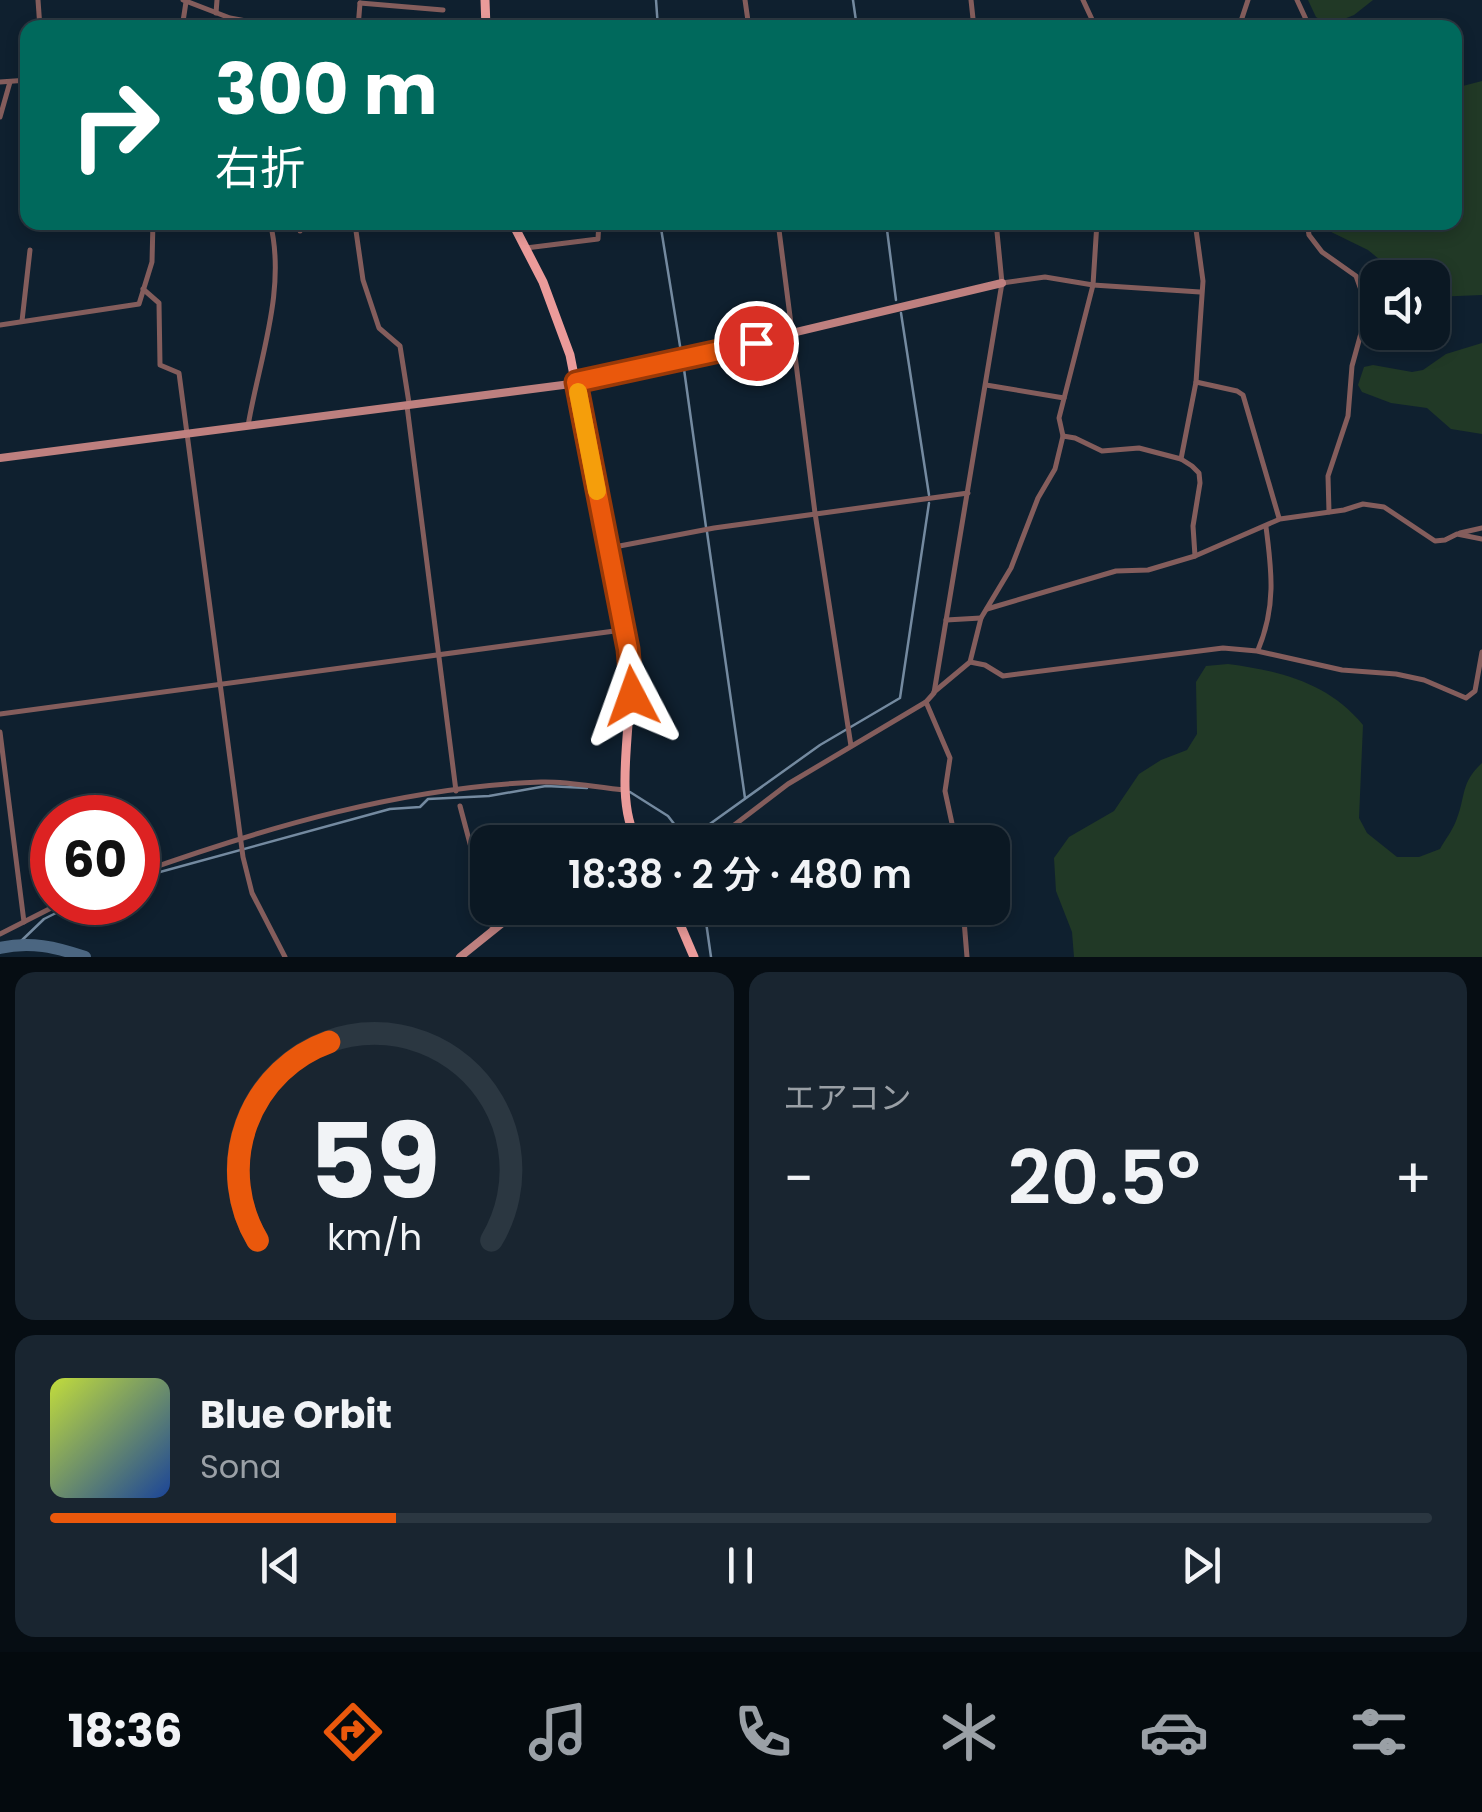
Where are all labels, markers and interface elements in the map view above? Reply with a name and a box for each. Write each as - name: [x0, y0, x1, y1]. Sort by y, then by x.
- text: 300 m: [215, 40, 438, 139]
- icon: right: [50, 60, 180, 190]
- text: 右折: [215, 137, 305, 200]
- map controls: [1360, 260, 1450, 350]
- button: sound: [1360, 260, 1450, 350]
- pin: [714, 301, 799, 386]
- icon: arrive: [729, 316, 784, 371]
- position arrow: [580, 644, 684, 748]
- speed limit sign: 60: [30, 795, 160, 925]
- text: 18:38 · 2 分 · 480 m: [568, 848, 912, 901]
- text: エアコン: [784, 1075, 912, 1120]
- text: 59: [308, 1089, 440, 1234]
- text: 20.5°: [1008, 1125, 1200, 1230]
- text: −: [784, 1140, 814, 1217]
- text: +: [1394, 1140, 1432, 1217]
- text: km/h: [327, 1212, 422, 1263]
- text: Blue Orbit: [200, 1388, 392, 1441]
- text: Sona: [200, 1444, 281, 1489]
- icon: previous: [253, 1538, 308, 1593]
- icon: pause: [713, 1538, 768, 1593]
- icon: next: [1174, 1538, 1229, 1593]
- icon: directions: [318, 1697, 388, 1767]
- icon: music: [523, 1697, 593, 1767]
- icon: phone: [728, 1697, 798, 1767]
- icon: climate: [934, 1697, 1004, 1767]
- icon: car: [1139, 1697, 1209, 1767]
- icon: filters: [1344, 1697, 1414, 1767]
- text: 18:36: [68, 1700, 182, 1763]

